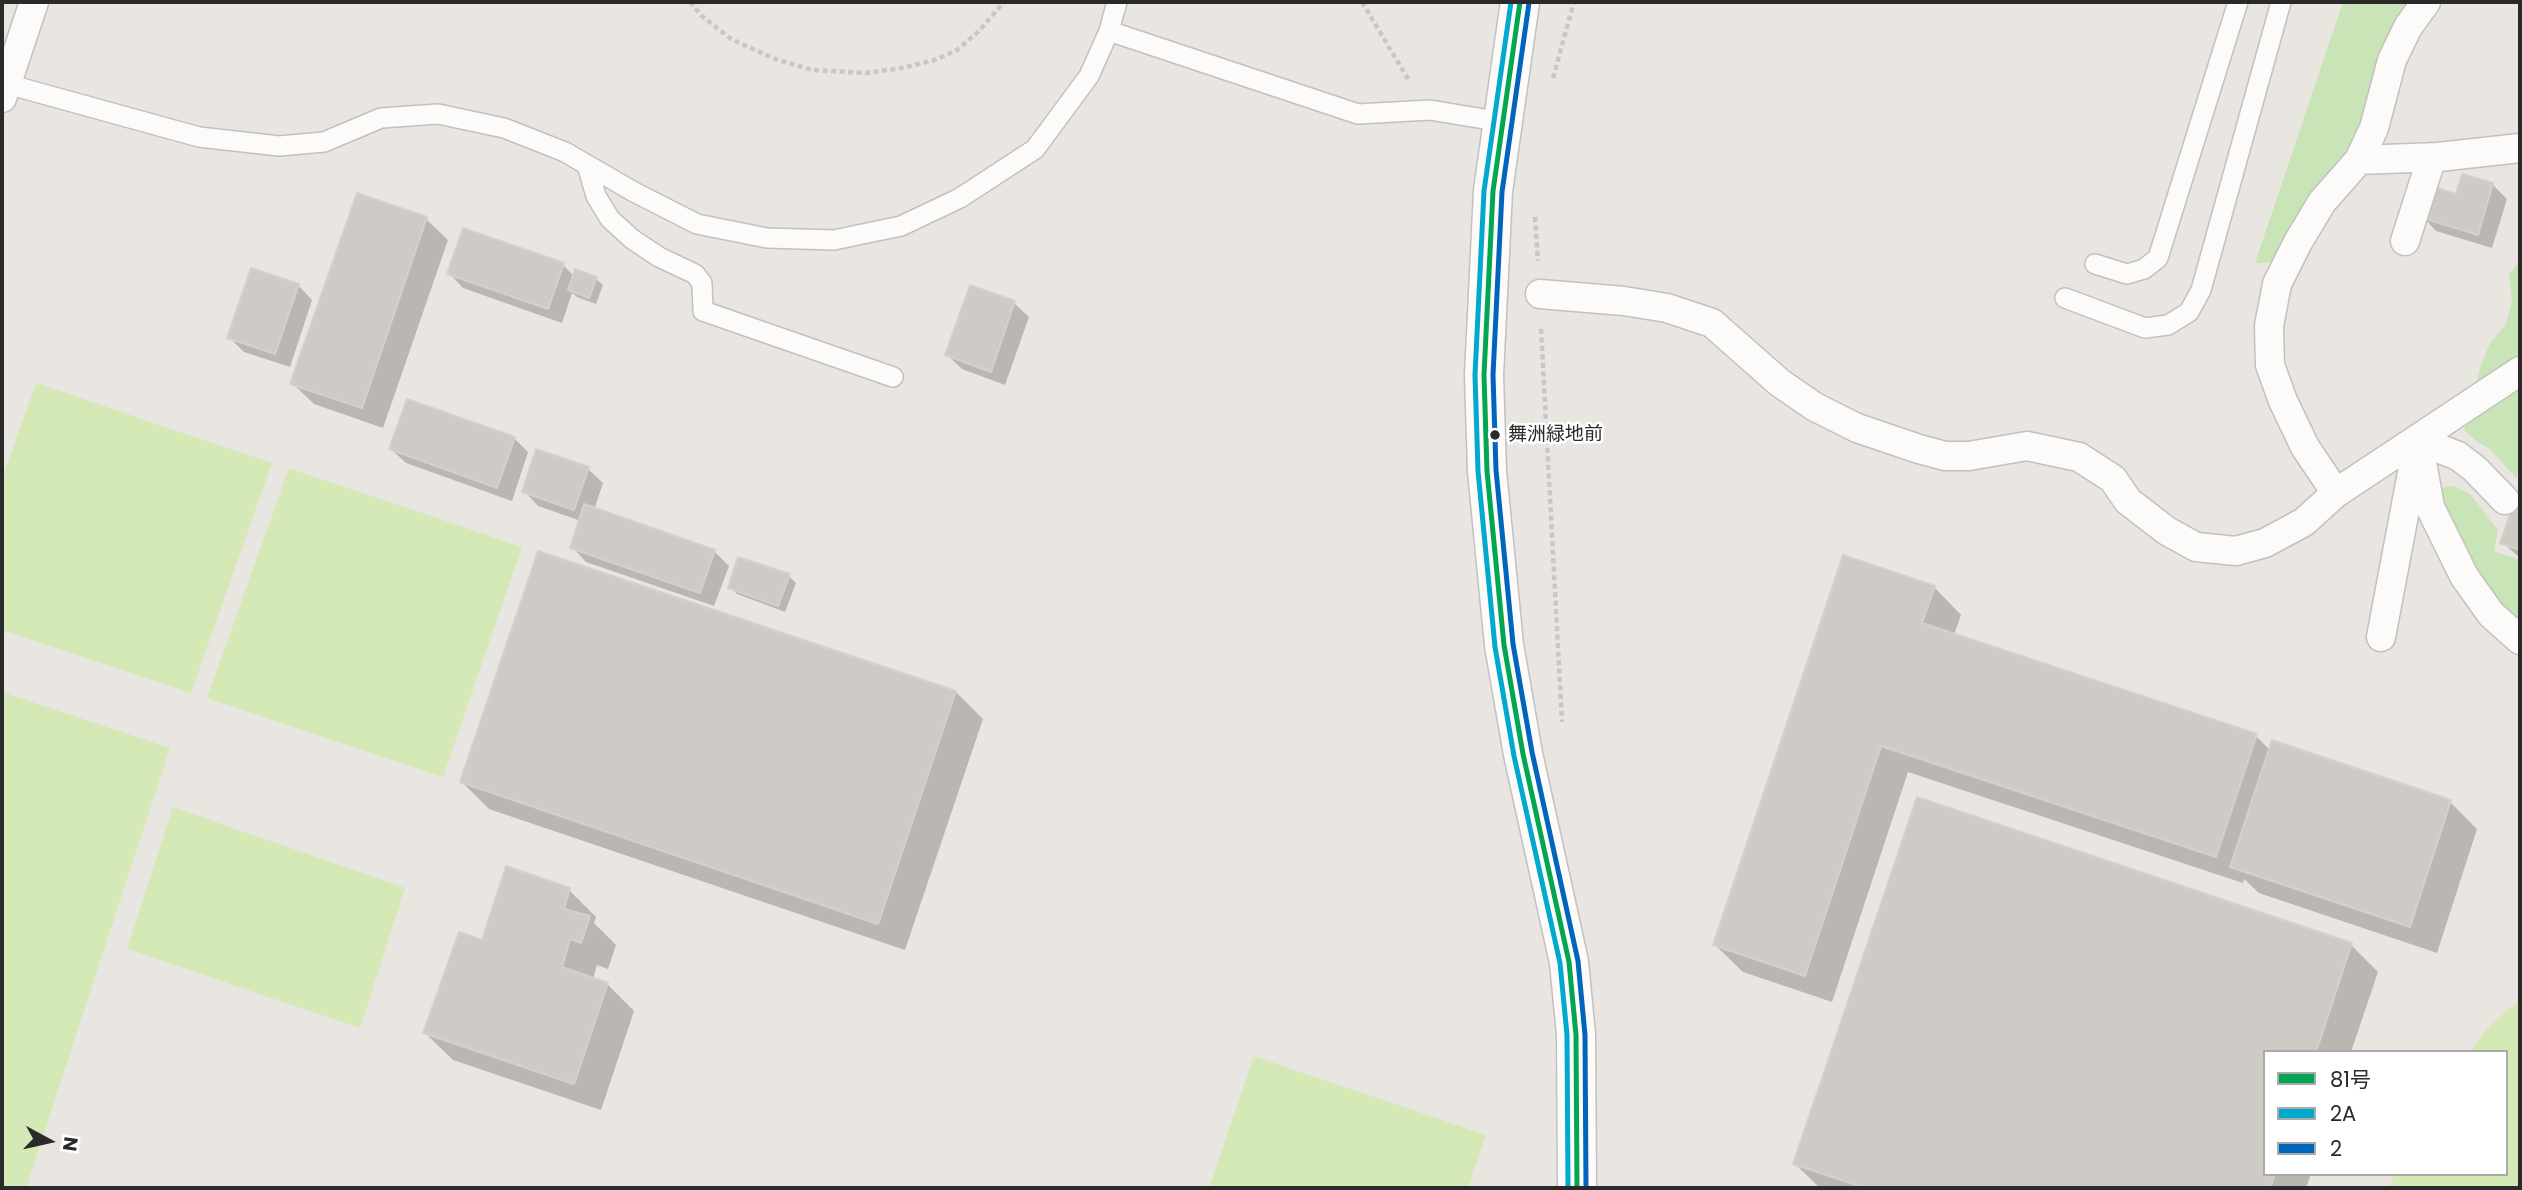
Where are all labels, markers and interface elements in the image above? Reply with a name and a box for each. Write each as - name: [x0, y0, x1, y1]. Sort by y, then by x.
- place label: 舞洲緑地前: [1508, 424, 1603, 446]
- marker: 舞洲緑地前: [1488, 428, 1502, 442]
- legend: [2263, 1050, 2508, 1176]
- text: 81号: [2330, 1065, 2371, 1094]
- text: 2A: [2330, 1099, 2356, 1128]
- north arrow: [14, 1106, 84, 1176]
- text: 2: [2330, 1134, 2342, 1163]
- text: N: [56, 1135, 85, 1153]

